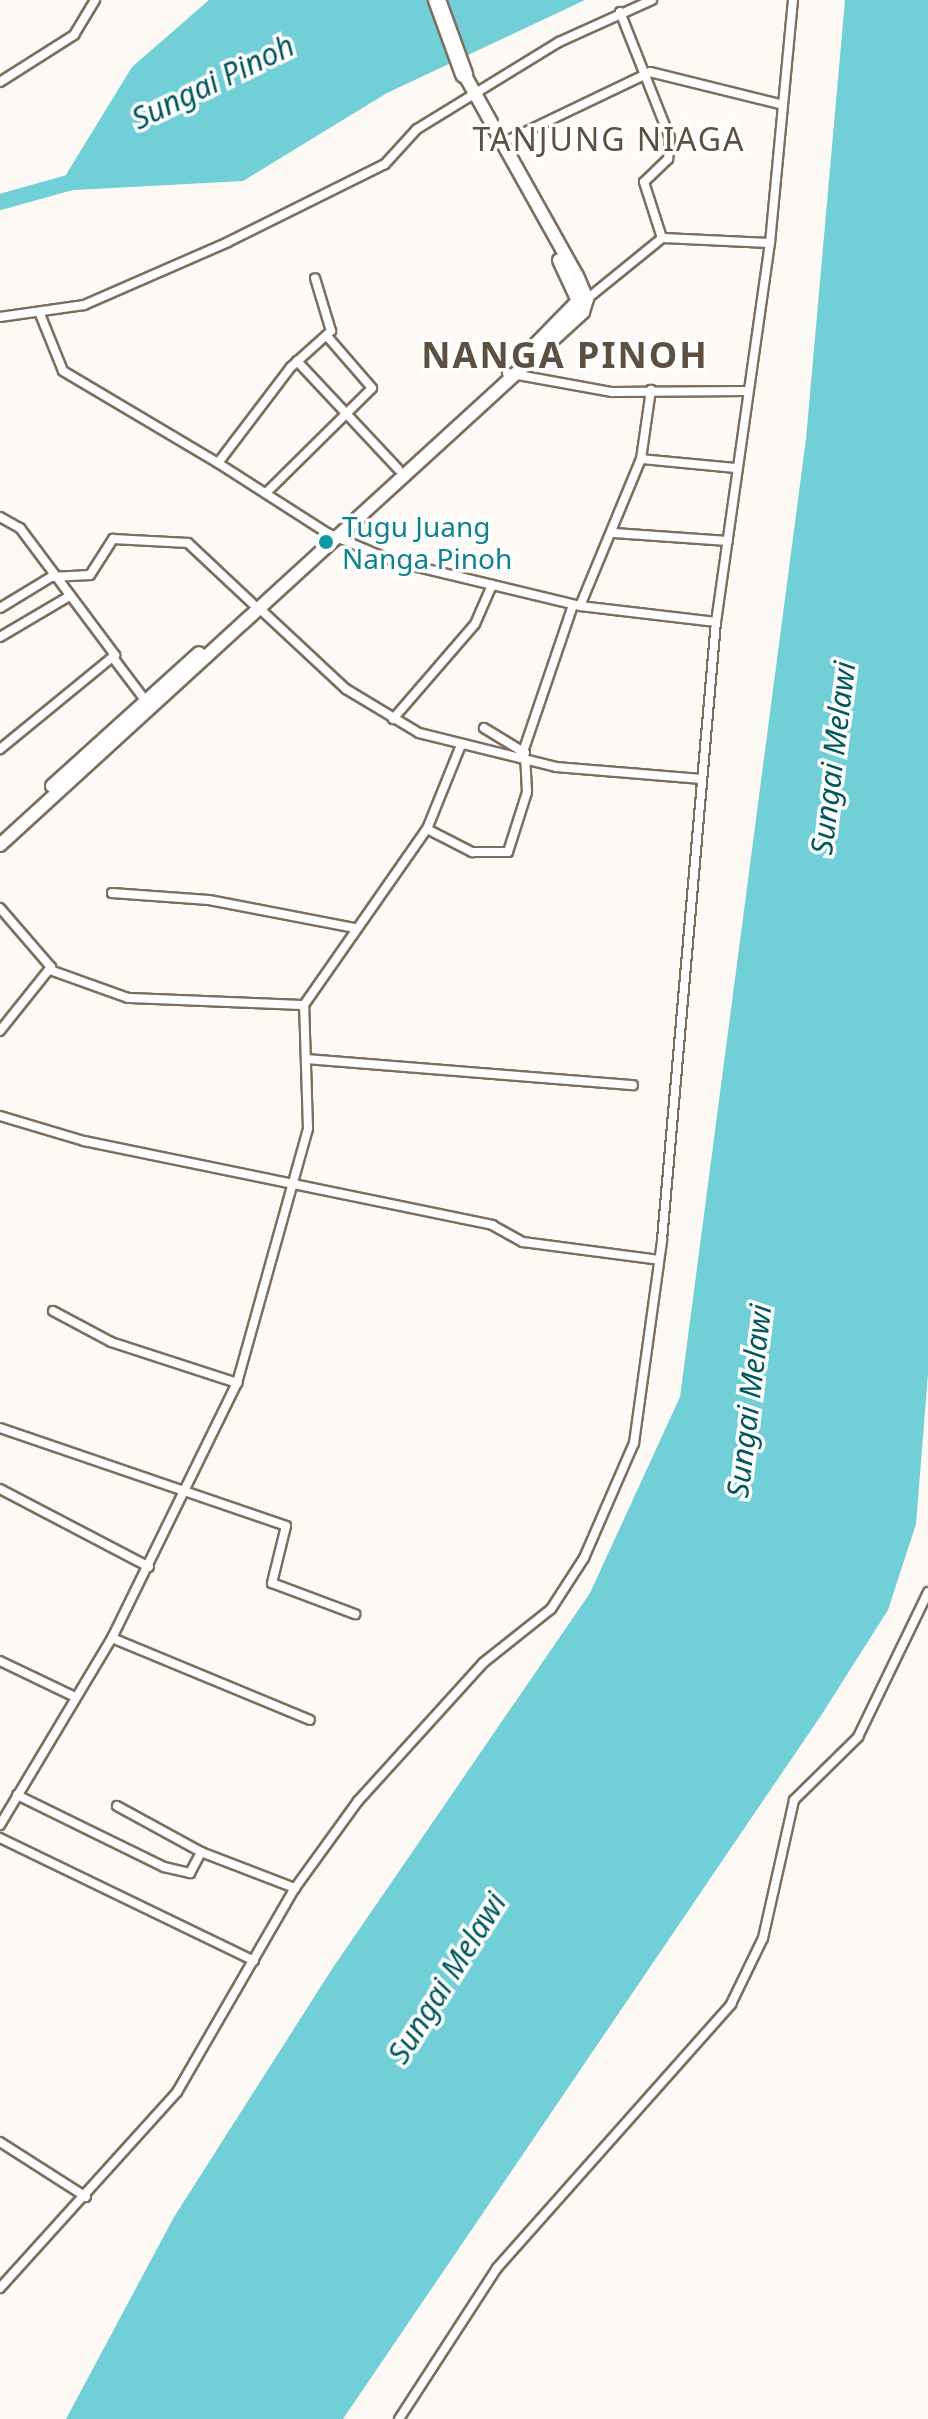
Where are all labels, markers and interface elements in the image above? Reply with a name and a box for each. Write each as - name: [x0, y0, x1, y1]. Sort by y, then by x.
- water label: Sungai Pinoh: [126, 27, 300, 137]
- district label: TANJUNG NIAGA: [472, 120, 746, 158]
- district label: NANGA PINOH: [421, 333, 709, 377]
- place label: Tugu Juang Nanga Pinoh: [342, 509, 512, 575]
- marker: Tugu Juang Nanga Pinoh: [317, 533, 335, 551]
- water label: Sungai Melawi: [803, 659, 863, 857]
- water label: Sungai Melawi: [719, 1302, 779, 1500]
- water label: Sungai Melawi: [380, 1886, 514, 2070]

